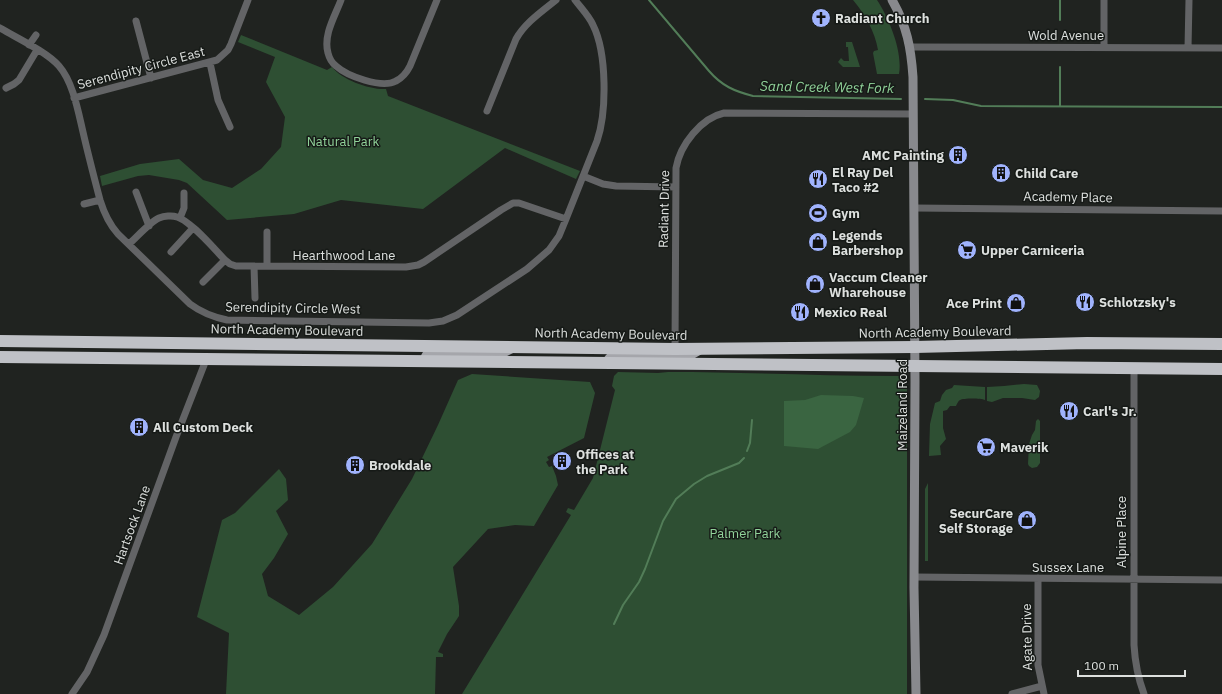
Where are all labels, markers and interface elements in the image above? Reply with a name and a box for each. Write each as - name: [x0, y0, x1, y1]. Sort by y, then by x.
- church icon: Radiant Church: [810, 7, 832, 29]
- place label: Radiant Church: [835, 10, 929, 27]
- street label: Wold Avenue: [1028, 27, 1104, 44]
- street label: Serendipity Circle East: [75, 43, 207, 93]
- water label: Sand Creek West Fork: [760, 77, 895, 97]
- park label: Natural Park: [307, 133, 379, 150]
- building icon: AMC Painting: [947, 144, 969, 166]
- place label: AMC Painting: [862, 147, 945, 164]
- building icon: Child Care: [990, 162, 1012, 184]
- place label: El Ray Del Taco #2: [832, 164, 893, 196]
- place label: Child Care: [1015, 165, 1078, 182]
- restaurant icon: El Ray Del Taco #2: [807, 168, 829, 190]
- street label: Radiant Drive: [655, 170, 673, 248]
- street label: Academy Place: [1023, 188, 1113, 206]
- sports icon: Gym: [807, 202, 829, 224]
- place label: Gym: [832, 205, 860, 222]
- place label: Legends Barbershop: [832, 227, 903, 259]
- shop icon: Legends Barbershop: [807, 231, 829, 253]
- supermarket icon: Upper Carniceria: [956, 239, 978, 261]
- place label: Upper Carniceria: [981, 242, 1084, 259]
- street label: Hearthwood Lane: [292, 247, 396, 264]
- place label: Vaccum Cleaner Wharehouse: [829, 269, 928, 301]
- shop icon: Vaccum Cleaner Wharehouse: [804, 273, 826, 295]
- restaurant icon: Schlotzsky's: [1074, 291, 1096, 313]
- shop icon: Ace Print: [1005, 292, 1027, 314]
- place label: Schlotzsky's: [1099, 294, 1176, 311]
- place label: Ace Print: [946, 295, 1002, 312]
- street label: Serendipity Circle West: [225, 298, 361, 318]
- restaurant icon: Mexico Real: [789, 301, 811, 323]
- place label: Mexico Real: [814, 304, 887, 321]
- street label: North Academy Boulevard: [210, 320, 364, 340]
- street label: North Academy Boulevard: [858, 322, 1012, 342]
- street label: North Academy Boulevard: [534, 324, 688, 344]
- street label: Maizeland Road: [894, 359, 911, 451]
- restaurant icon: Carl's Jr.: [1058, 400, 1080, 422]
- place label: Carl's Jr.: [1083, 403, 1137, 420]
- building icon: All Custom Deck: [128, 416, 150, 438]
- place label: All Custom Deck: [153, 419, 253, 436]
- supermarket icon: Maverik: [975, 436, 997, 458]
- place label: Maverik: [1000, 439, 1049, 456]
- place label: Offices at the Park: [576, 446, 634, 478]
- building icon: Offices at the Park: [551, 450, 573, 472]
- building icon: Brookdale: [344, 454, 366, 476]
- place label: Brookdale: [369, 457, 431, 474]
- street label: Hartsock Lane: [110, 483, 154, 567]
- street label: Alpine Place: [1113, 496, 1130, 568]
- place label: SecurCare Self Storage: [939, 505, 1013, 537]
- shop icon: SecurCare Self Storage: [1016, 509, 1038, 531]
- park label: Palmer Park: [710, 525, 781, 542]
- street label: Sussex Lane: [1032, 559, 1104, 576]
- street label: Agate Drive: [1018, 603, 1036, 671]
- scale bar: [1078, 652, 1185, 678]
- text: 100 m: [1084, 658, 1119, 673]

